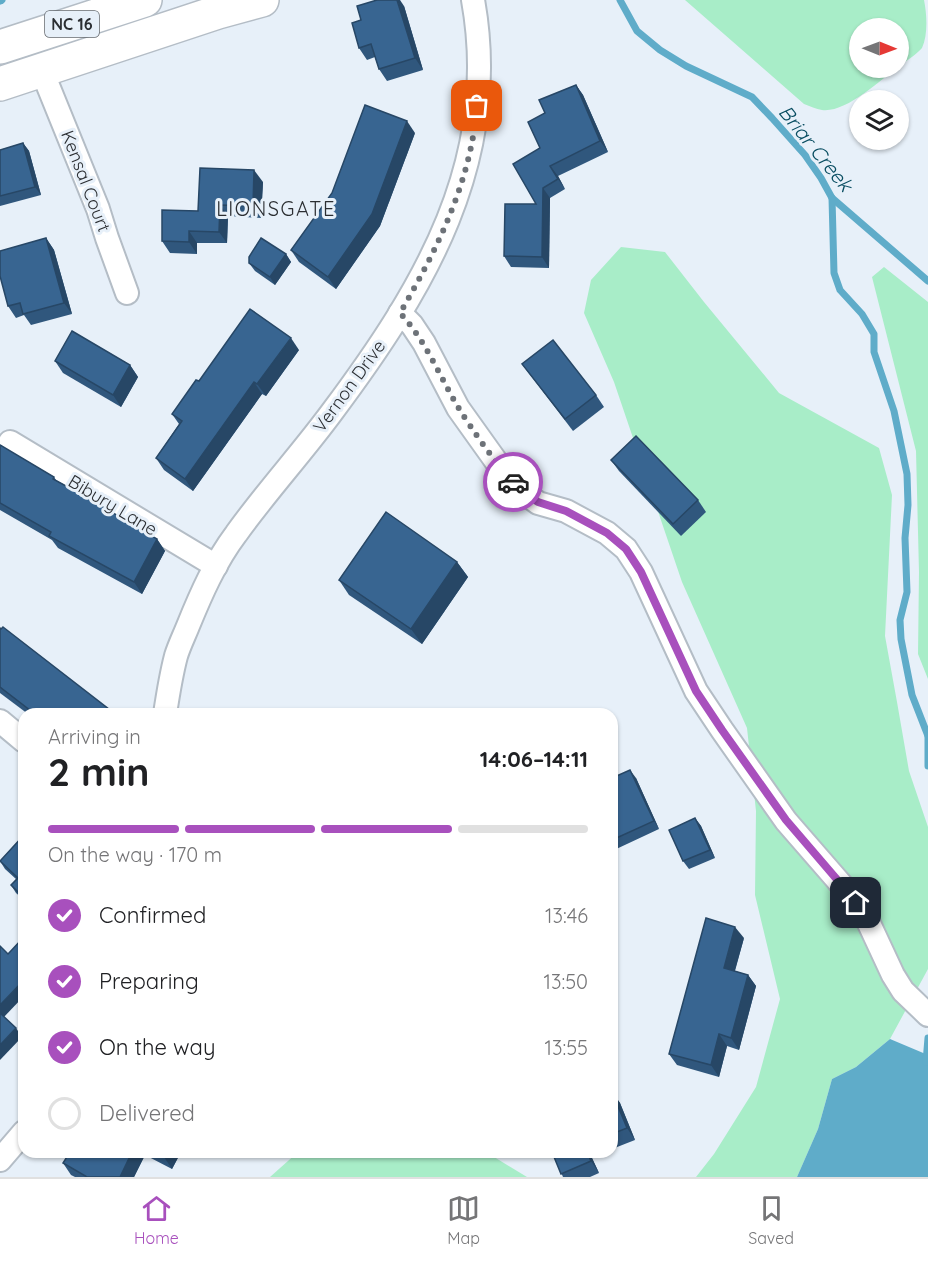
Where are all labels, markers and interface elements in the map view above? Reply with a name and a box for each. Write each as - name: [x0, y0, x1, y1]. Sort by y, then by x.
- road number: NC 16: [45, 11, 99, 37]
- north arrow: [849, 18, 909, 78]
- map controls: [849, 18, 909, 150]
- pin: [451, 80, 502, 131]
- icon: bag: [460, 89, 493, 122]
- button: layers: [849, 90, 909, 150]
- water label: Briar Creek: [774, 100, 860, 198]
- street label: Kensal Court: [56, 127, 116, 235]
- district label: LIONSGATE: [216, 196, 336, 221]
- street label: Vernon Drive: [308, 335, 390, 437]
- courier: [483, 452, 543, 512]
- icon: car: [497, 466, 530, 499]
- street label: Bibury Lane: [64, 469, 162, 541]
- text: Arriving in: [48, 724, 141, 749]
- text: 14:06–14:11: [480, 745, 588, 773]
- text: 2 min: [48, 747, 150, 796]
- text: On the way · 170 m: [48, 842, 222, 867]
- pin: [830, 877, 881, 928]
- icon: home: [839, 886, 872, 919]
- icon: check: [48, 899, 81, 932]
- text: Confirmed: [99, 901, 206, 929]
- text: 13:46: [545, 903, 588, 928]
- icon: check: [48, 965, 81, 998]
- text: Preparing: [99, 967, 199, 995]
- text: 13:50: [544, 969, 588, 994]
- icon: check: [48, 1031, 81, 1064]
- text: On the way: [99, 1033, 215, 1061]
- text: 13:55: [545, 1035, 588, 1060]
- text: Delivered: [99, 1099, 195, 1127]
- tab: Home: [134, 1192, 179, 1248]
- tab: Map: [447, 1192, 480, 1248]
- tab: Saved: [748, 1192, 794, 1248]

